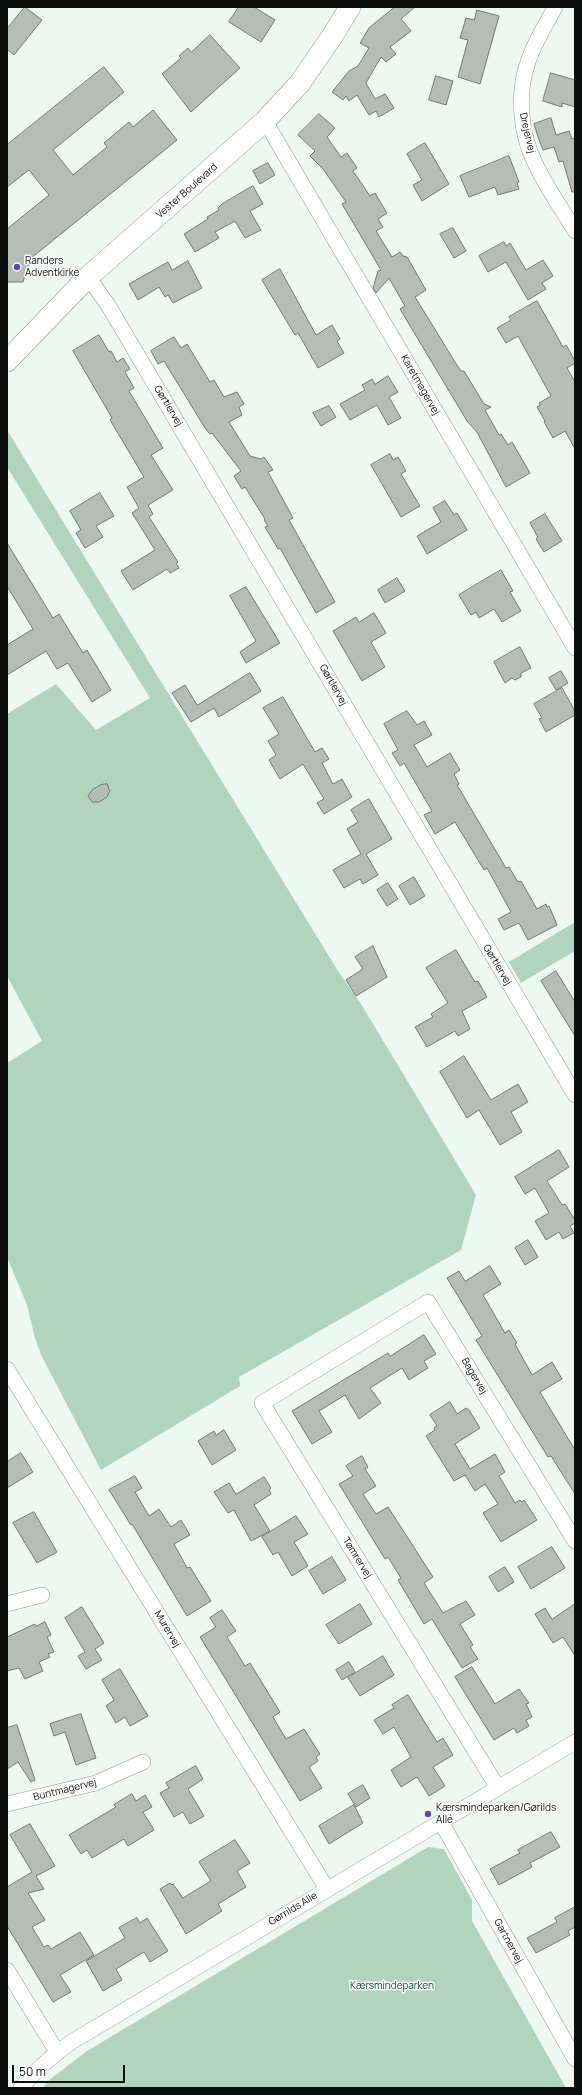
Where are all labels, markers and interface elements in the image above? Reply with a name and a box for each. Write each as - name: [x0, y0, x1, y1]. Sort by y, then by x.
- street label: Drejervej: [517, 112, 537, 154]
- street label: Vester Boulevard: [154, 161, 220, 221]
- place label: Randers Adventkirke: [25, 255, 79, 278]
- marker: Randers Adventkirke: [12, 262, 22, 272]
- street label: Karetmagervej: [398, 353, 442, 417]
- street label: Gørtlervej: [151, 383, 185, 429]
- street label: Gørtlervej: [316, 662, 350, 708]
- street label: Gørtlervej: [480, 942, 514, 988]
- street label: Bagervej: [458, 1356, 490, 1396]
- street label: Tømrervej: [340, 1535, 374, 1581]
- street label: Murervej: [151, 1609, 183, 1649]
- street label: Buntmagervej: [32, 1776, 98, 1804]
- place label: Kærsmindeparken/Gørilds Allé: [436, 1802, 556, 1826]
- marker: Kærsmindeparken/Gørilds Allé: [423, 1809, 433, 1819]
- street label: Gørrilds Alle: [266, 1890, 320, 1928]
- street label: Gartnervej: [491, 1917, 525, 1965]
- park label: Kærsmindeparken: [350, 1980, 434, 1992]
- scale bar: [14, 2057, 127, 2083]
- text: 50 m: [19, 2063, 46, 2080]

